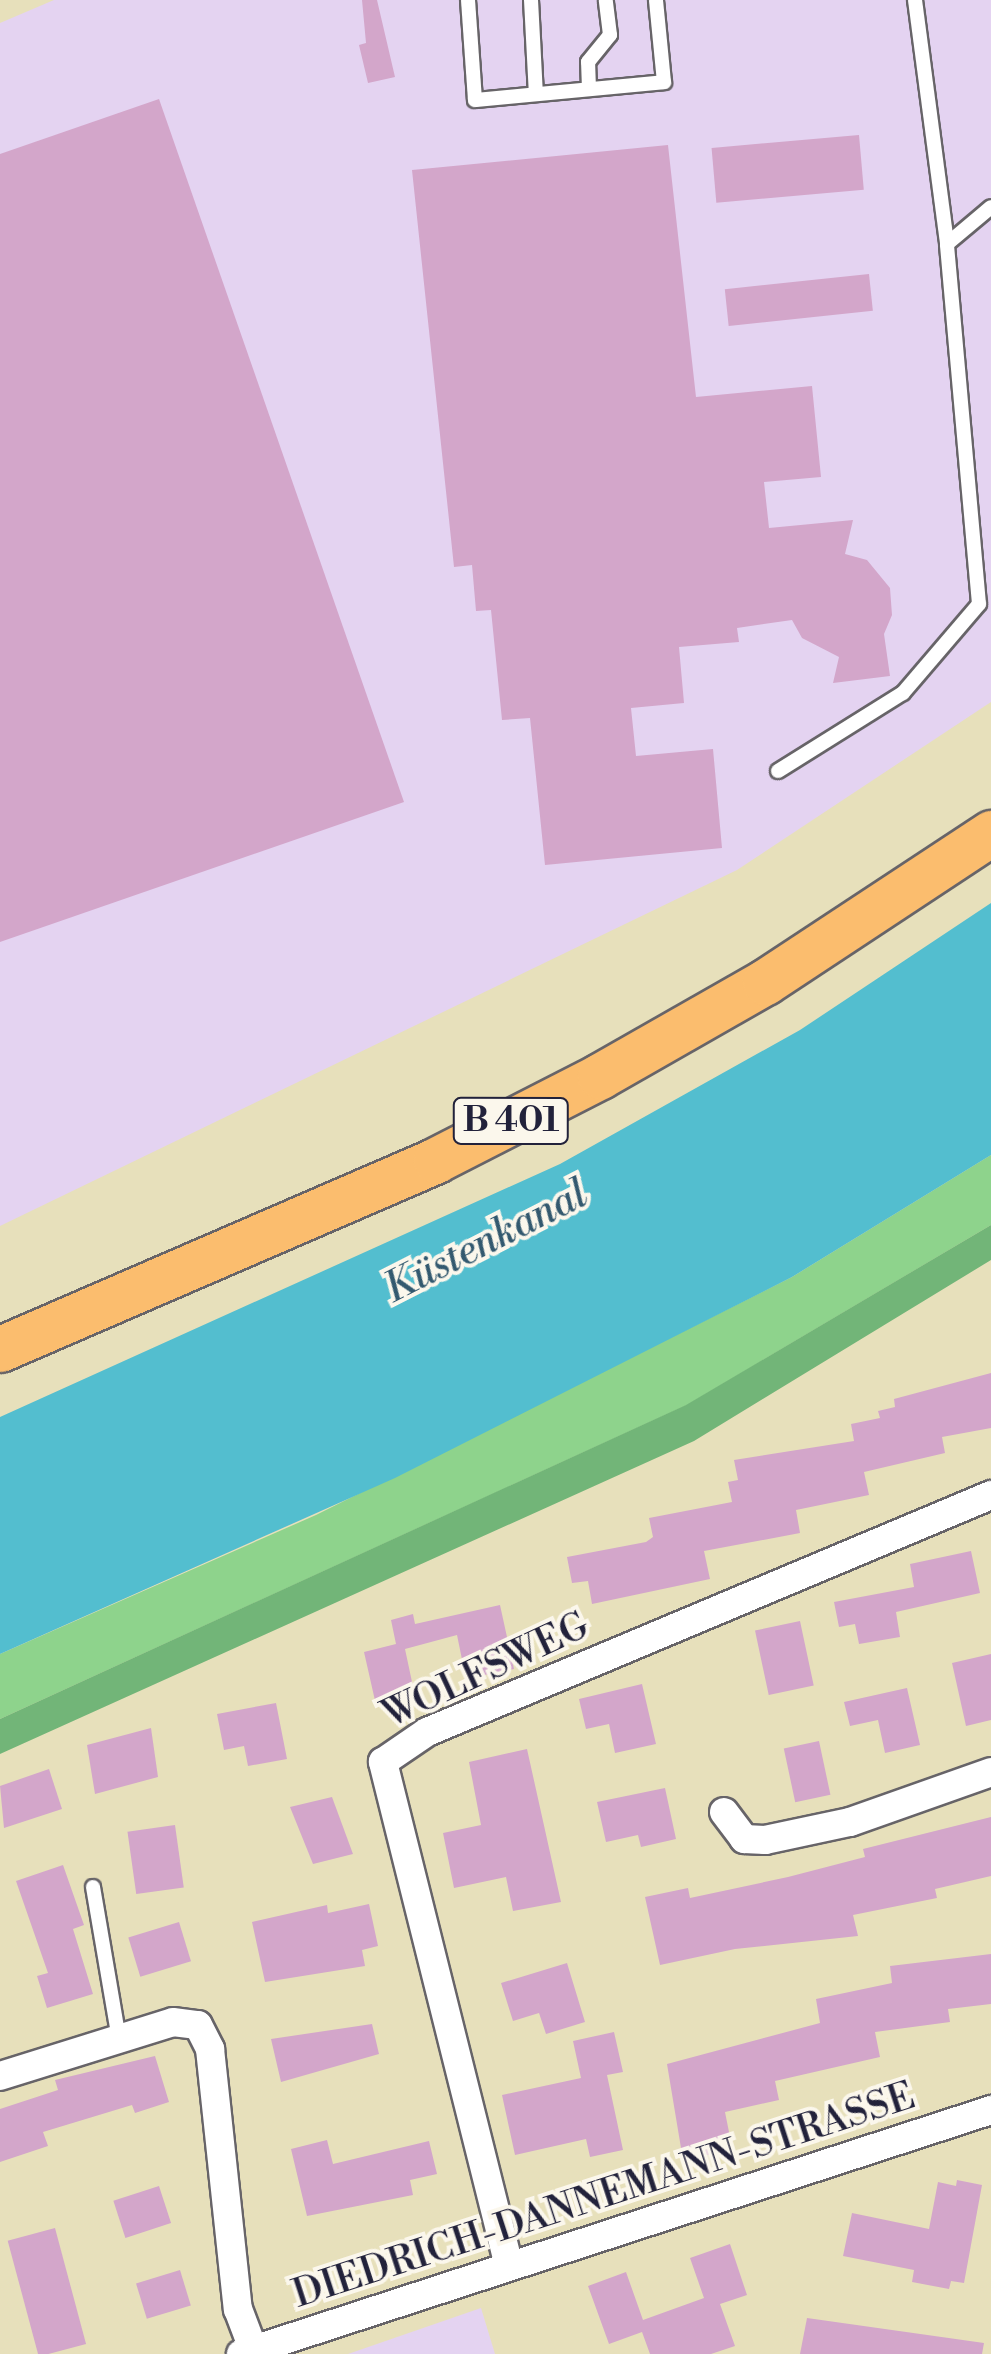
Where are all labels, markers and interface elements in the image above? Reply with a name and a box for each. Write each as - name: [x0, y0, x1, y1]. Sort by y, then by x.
- road number: B 401: [451, 1091, 571, 1151]
- water label: Küstenkanal: [376, 1170, 596, 1314]
- street label: WOLFSWEG: [376, 1603, 596, 1739]
- street label: DIEDRICH-DANNEMANN-STRASSE: [287, 2074, 921, 2318]

